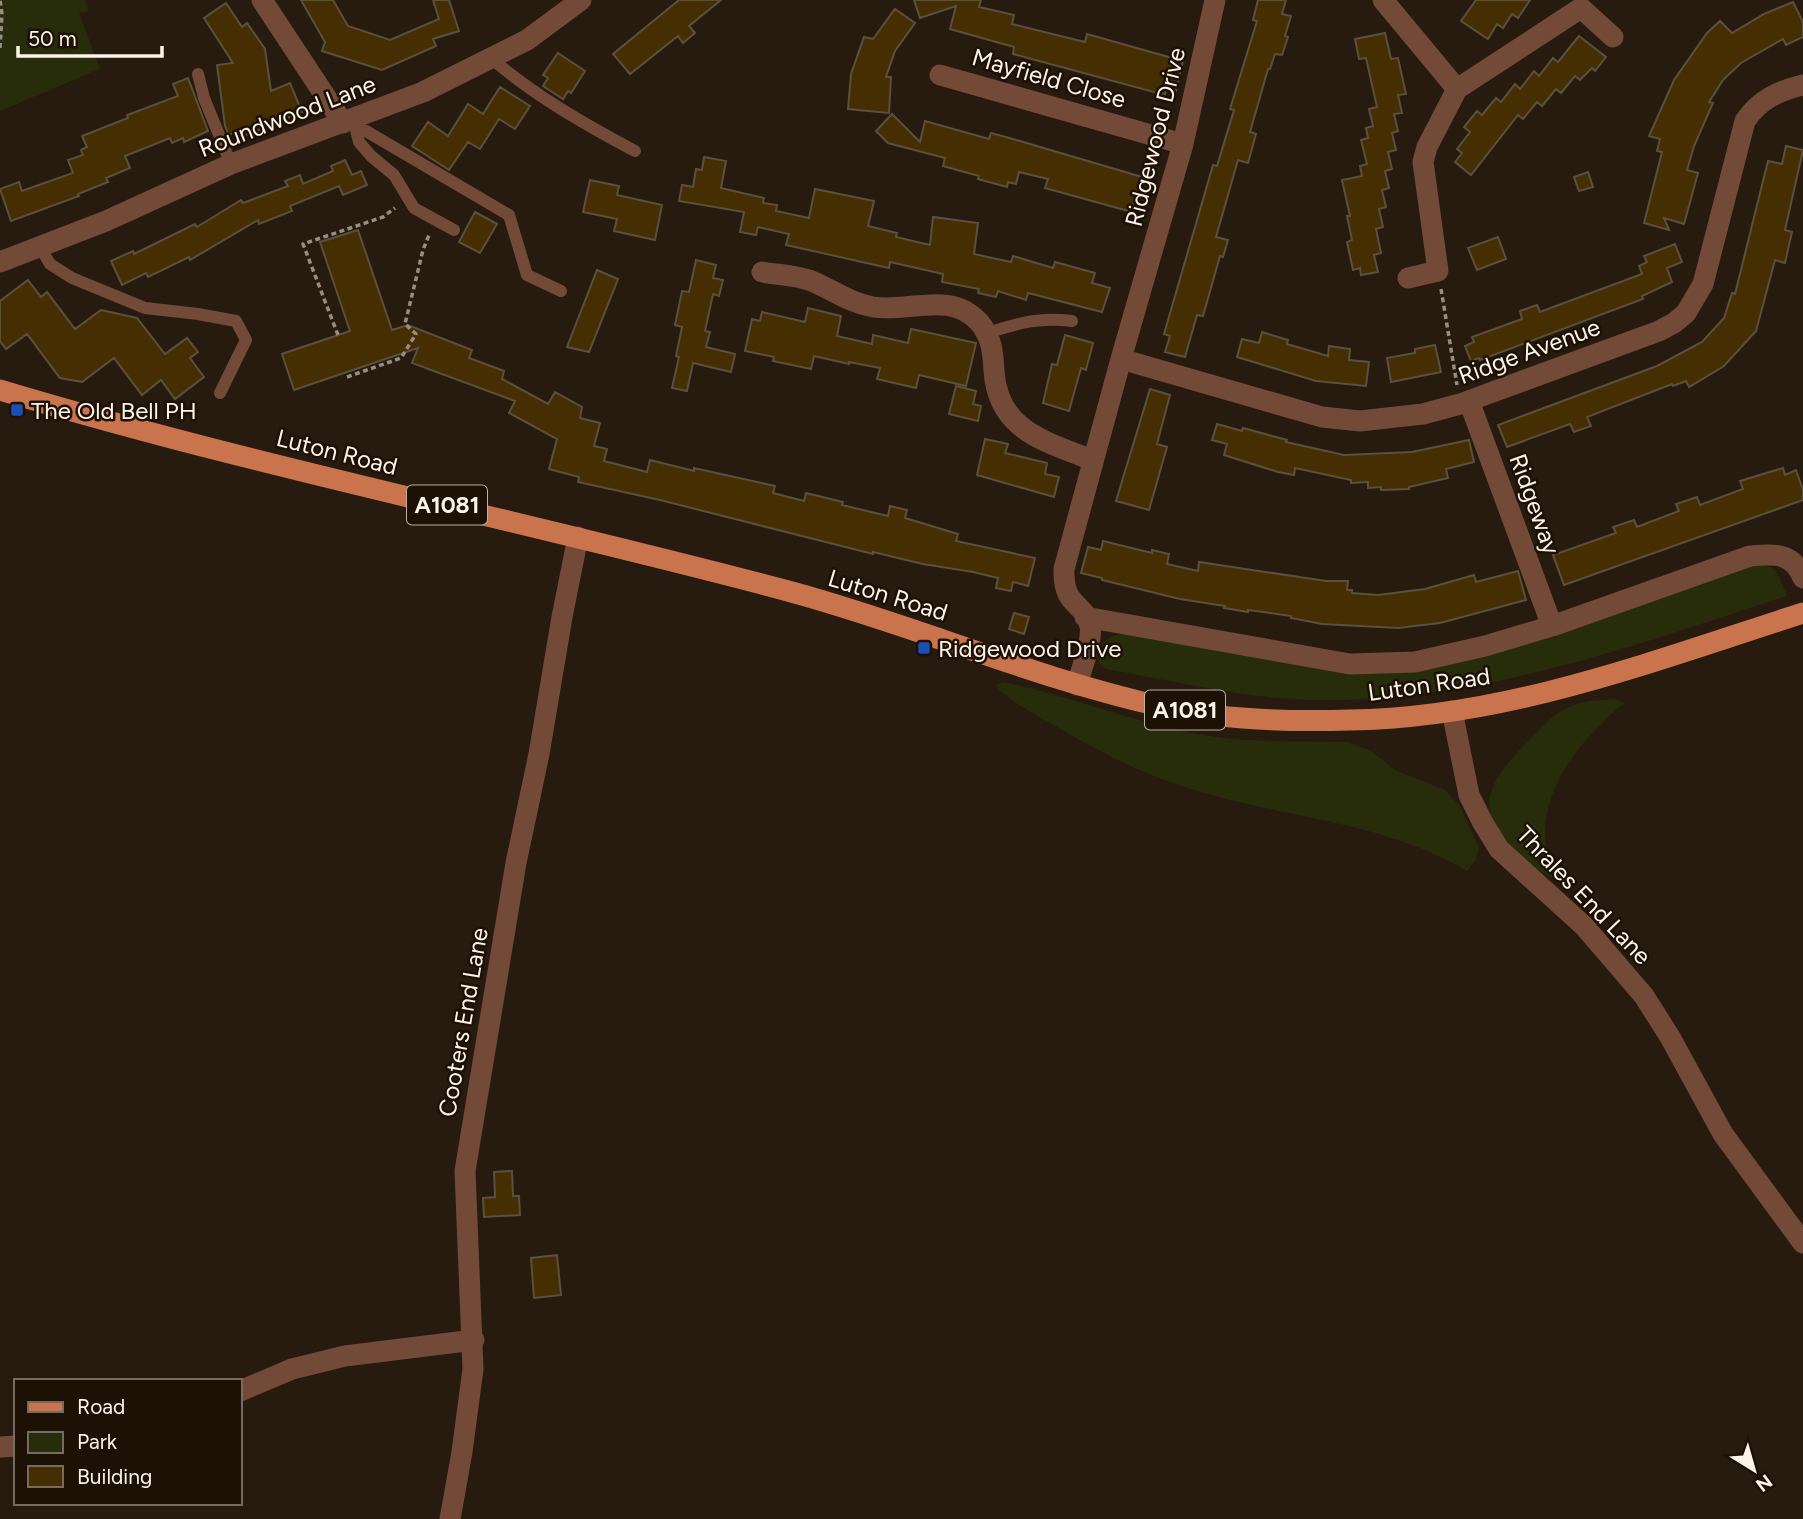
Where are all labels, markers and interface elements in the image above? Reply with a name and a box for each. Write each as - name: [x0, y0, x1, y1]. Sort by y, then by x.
- scale bar: [18, 14, 161, 58]
- text: 50 m: [28, 26, 77, 51]
- street label: Mayfield Close: [969, 42, 1129, 114]
- street label: Ridgewood Drive: [1119, 45, 1191, 229]
- street label: Roundwood Lane: [194, 69, 380, 163]
- street label: Ridge Avenue: [1454, 312, 1604, 390]
- place label: The Old Bell PH: [31, 396, 197, 425]
- marker: The Old Bell PH: [9, 402, 25, 418]
- street label: Luton Road: [274, 423, 400, 481]
- street label: Ridgeway: [1503, 450, 1567, 559]
- road number: A1081: [407, 485, 487, 524]
- street label: Luton Road: [825, 563, 951, 627]
- place label: Ridgewood Drive: [938, 634, 1121, 663]
- marker: Ridgewood Drive: [916, 640, 932, 656]
- street label: Luton Road: [1366, 661, 1492, 707]
- road number: A1081: [1145, 690, 1225, 730]
- street label: Thrales End Lane: [1511, 820, 1657, 970]
- street label: Cooters End Lane: [432, 925, 494, 1119]
- legend: [14, 1379, 242, 1505]
- text: Road: [77, 1394, 125, 1419]
- text: Park: [77, 1429, 118, 1454]
- north arrow: [1719, 1435, 1789, 1505]
- text: Building: [77, 1464, 152, 1489]
- text: N: [1751, 1470, 1777, 1497]

